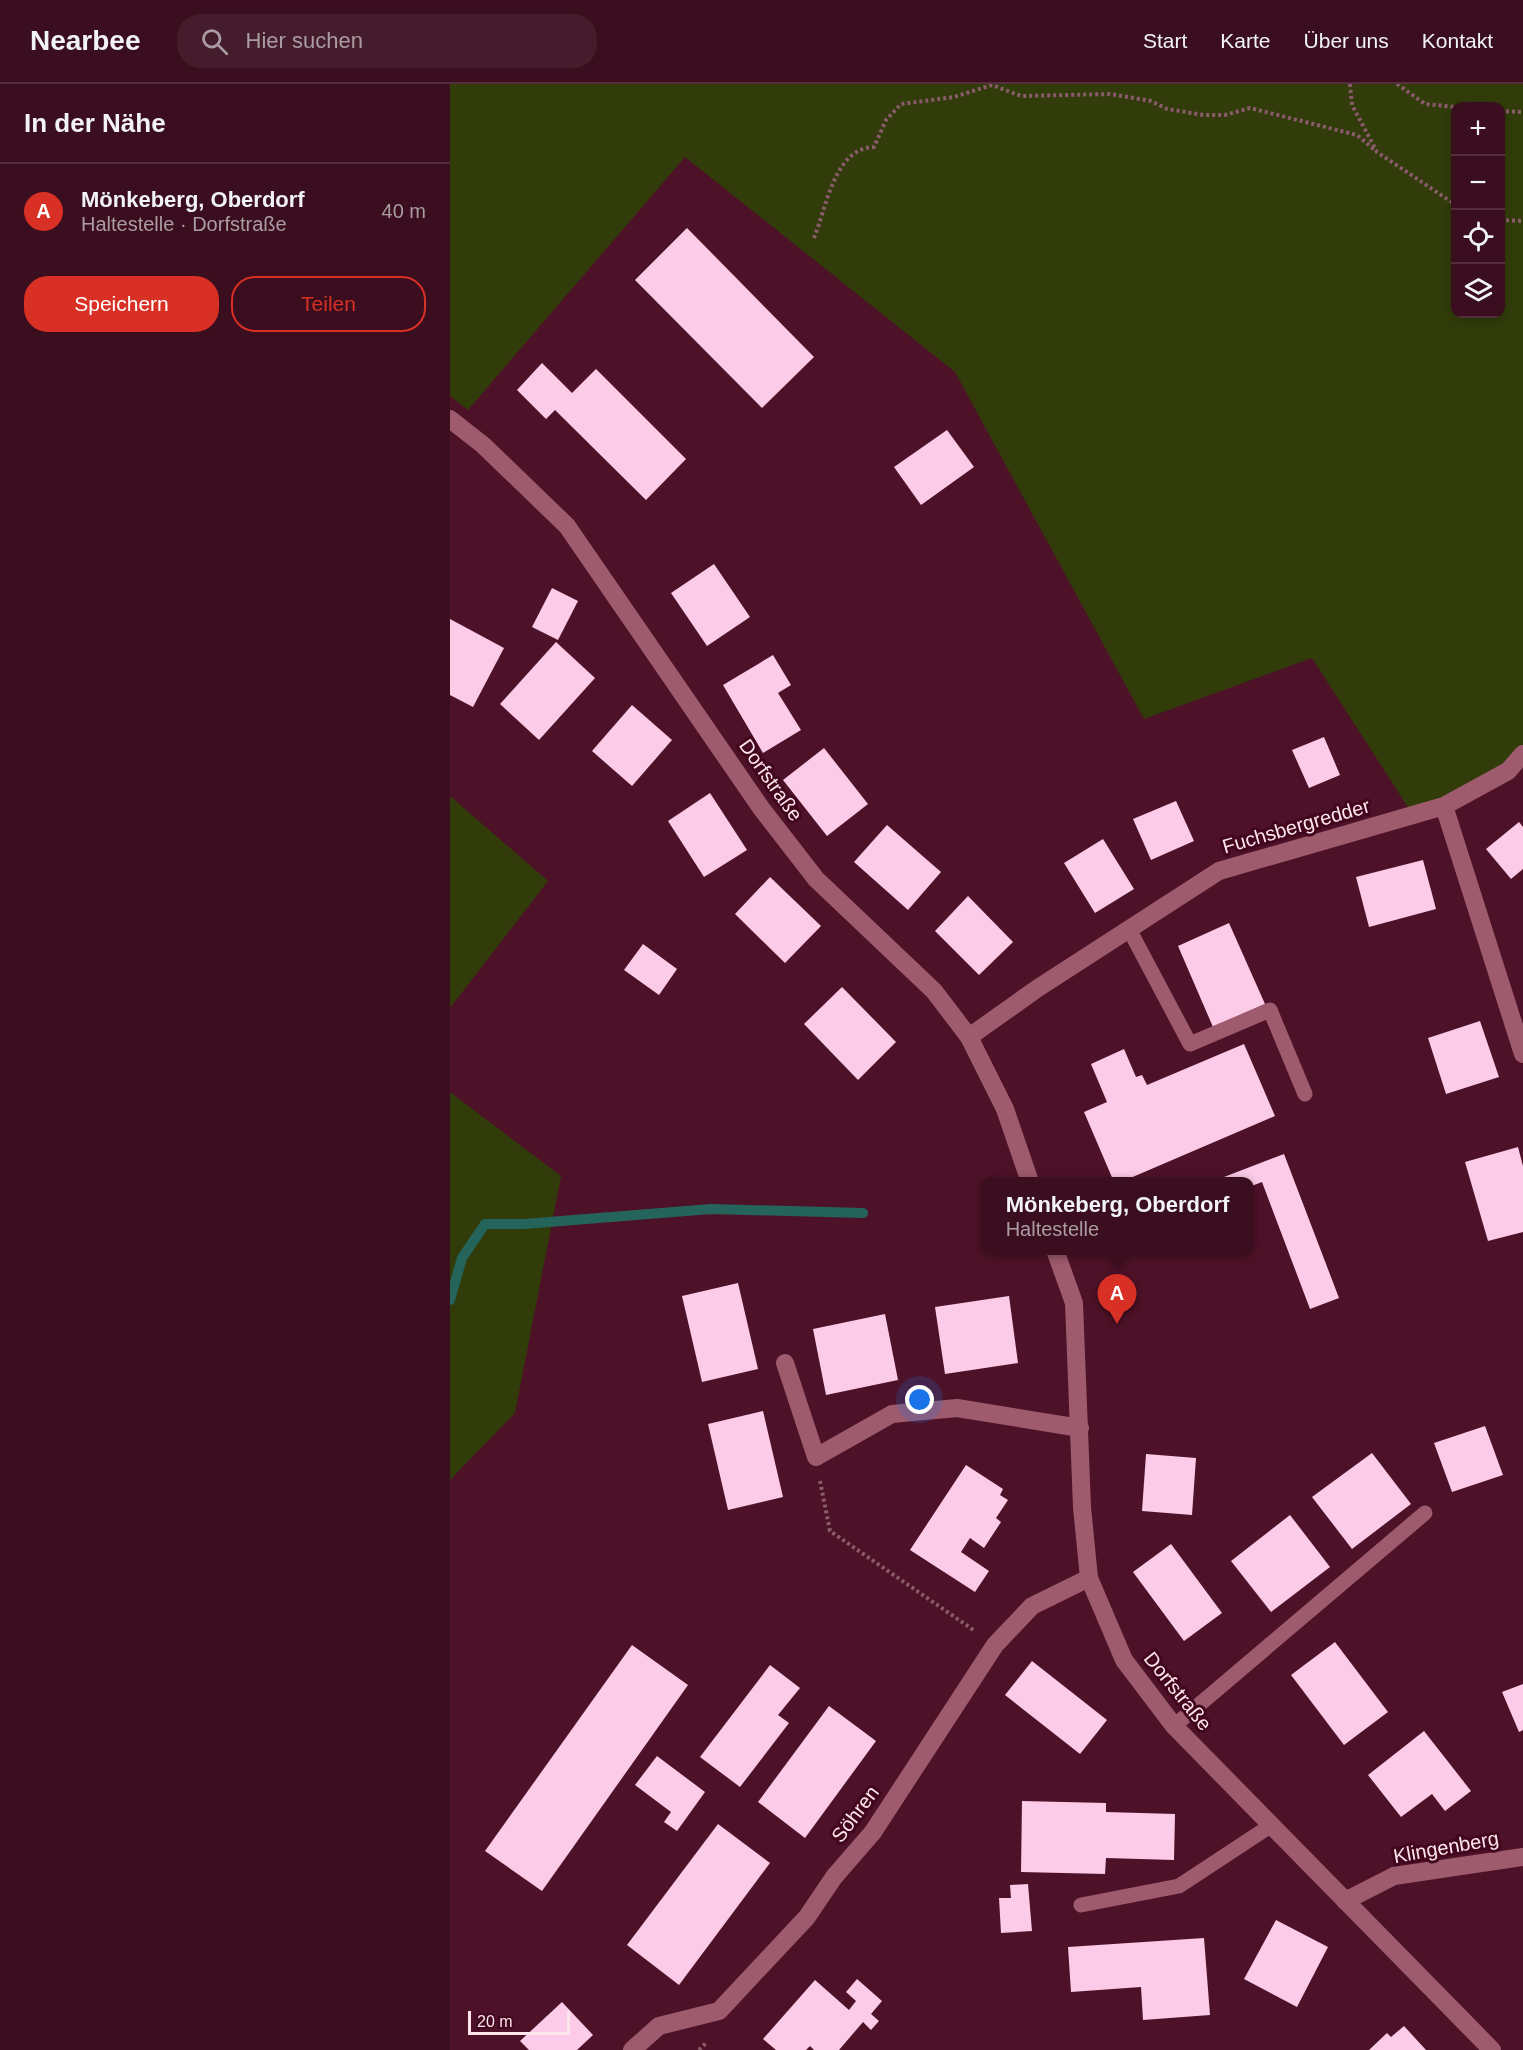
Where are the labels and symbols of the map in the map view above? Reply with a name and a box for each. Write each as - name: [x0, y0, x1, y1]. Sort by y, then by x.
- street label: Dorfstraße: [735, 735, 807, 825]
- street label: Fuchsbergredder: [1220, 794, 1373, 858]
- pin: A: [1098, 1274, 1136, 1324]
- your location: [905, 1385, 934, 1414]
- street label: Dorfstraße: [1140, 1647, 1216, 1735]
- street label: Söhren: [827, 1782, 883, 1846]
- street label: Klingenberg: [1392, 1827, 1500, 1867]
- scale bar: [468, 2008, 570, 2036]

